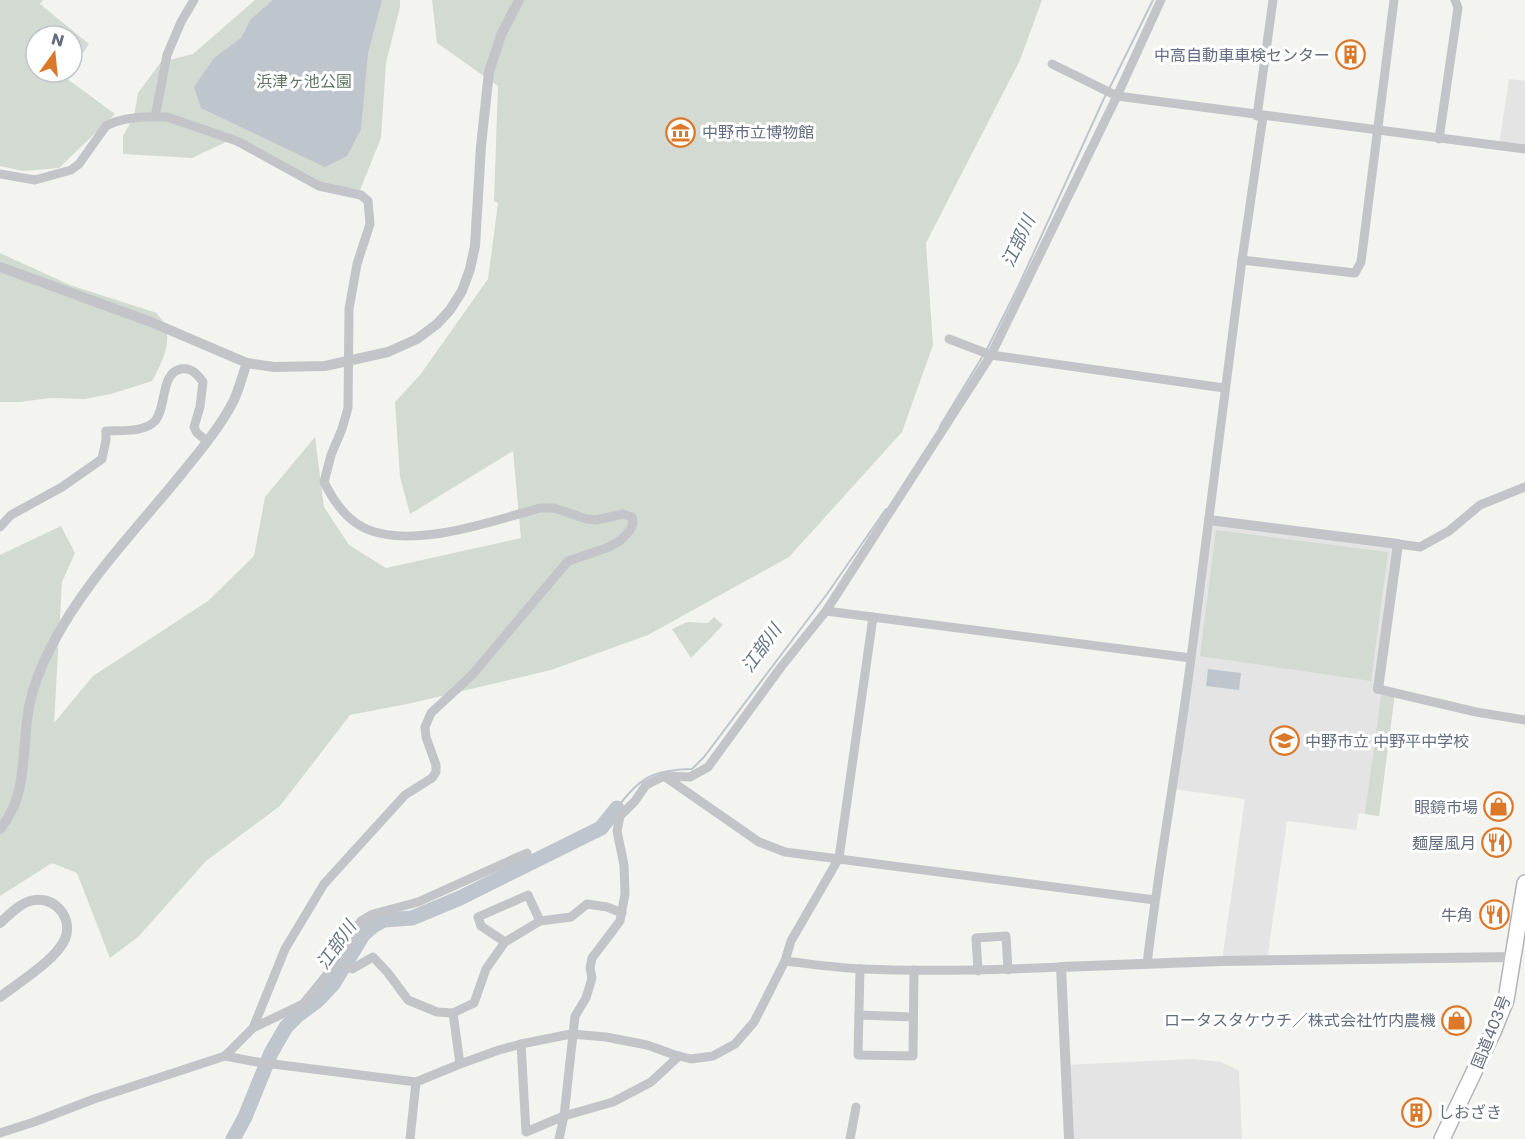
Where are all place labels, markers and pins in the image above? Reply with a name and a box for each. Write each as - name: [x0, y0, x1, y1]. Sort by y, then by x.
- building icon: 中高自動車車検センター: [1335, 39, 1367, 71]
- place label: 中高自動車車検センター: [1154, 44, 1330, 67]
- museum icon: 中野市立博物館: [665, 116, 697, 148]
- place label: 中野市立博物館: [702, 121, 814, 144]
- school or university icon: 中野市立 中野平中学校: [1268, 725, 1300, 757]
- place label: 中野市立 中野平中学校: [1305, 730, 1469, 753]
- shop icon: 眼鏡市場: [1483, 791, 1515, 823]
- place label: 眼鏡市場: [1414, 796, 1478, 819]
- restaurant icon: 麺屋風月: [1481, 827, 1513, 859]
- place label: 麺屋風月: [1412, 832, 1476, 855]
- restaurant icon: 牛角: [1478, 899, 1510, 931]
- place label: 牛角: [1441, 904, 1473, 927]
- shop icon: ロータスタケウチ／株式会社竹内農機: [1441, 1004, 1473, 1036]
- place label: ロータスタケウチ／株式会社竹内農機: [1164, 1009, 1436, 1032]
- building icon: しおざき: [1401, 1096, 1433, 1128]
- place label: しおざき: [1438, 1101, 1502, 1124]

